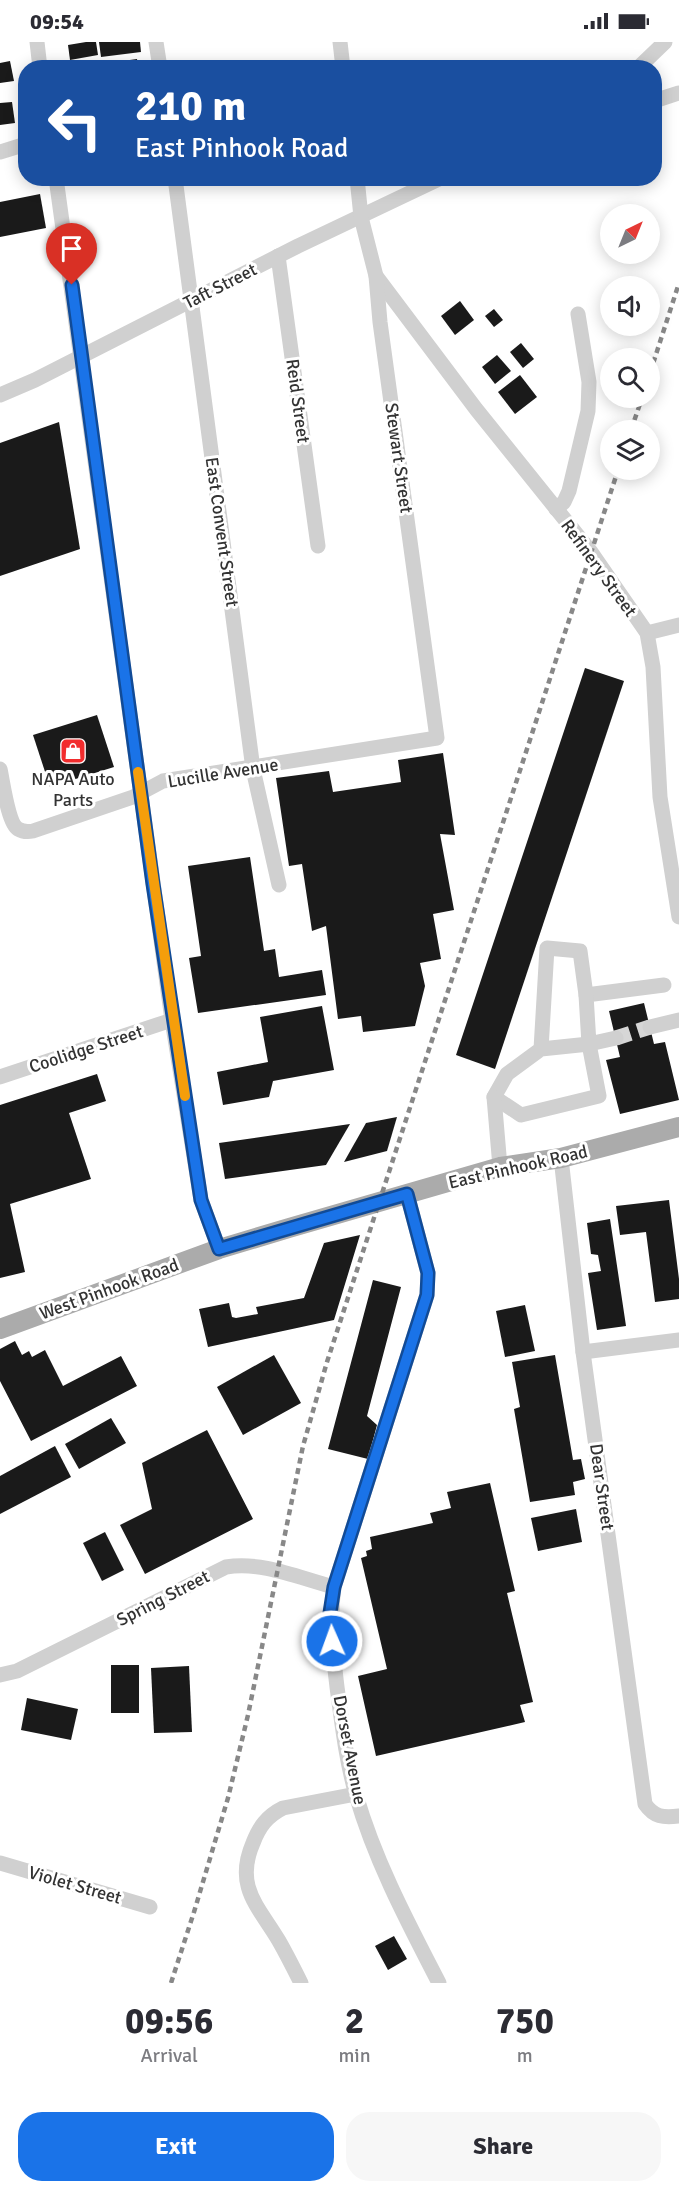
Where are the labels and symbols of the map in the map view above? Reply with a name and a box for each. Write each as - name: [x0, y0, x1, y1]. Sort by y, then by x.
- north arrow: [600, 204, 660, 264]
- pin: [46, 223, 97, 285]
- street label: Taft Street: [180, 258, 260, 314]
- street label: Reid Street: [281, 357, 315, 445]
- street label: Stewart Street: [380, 401, 418, 515]
- street label: East Convent Street: [201, 456, 243, 608]
- street label: Refinery Street: [556, 515, 642, 621]
- shop icon: NAPA Auto Parts: [58, 736, 88, 766]
- street label: Lucille Avenue: [166, 753, 280, 793]
- place label: NAPA Auto Parts: [31, 768, 115, 811]
- street label: Coolidge Street: [26, 1020, 146, 1078]
- street label: East Pinhook Road: [446, 1140, 590, 1194]
- street label: West Pinhook Road: [36, 1254, 182, 1324]
- street label: Dear Street: [585, 1442, 619, 1532]
- street label: Spring Street: [113, 1565, 213, 1631]
- position arrow: [300, 1609, 364, 1673]
- street label: Dorset Avenue: [329, 1693, 371, 1807]
- street label: Violet Street: [26, 1861, 124, 1909]

